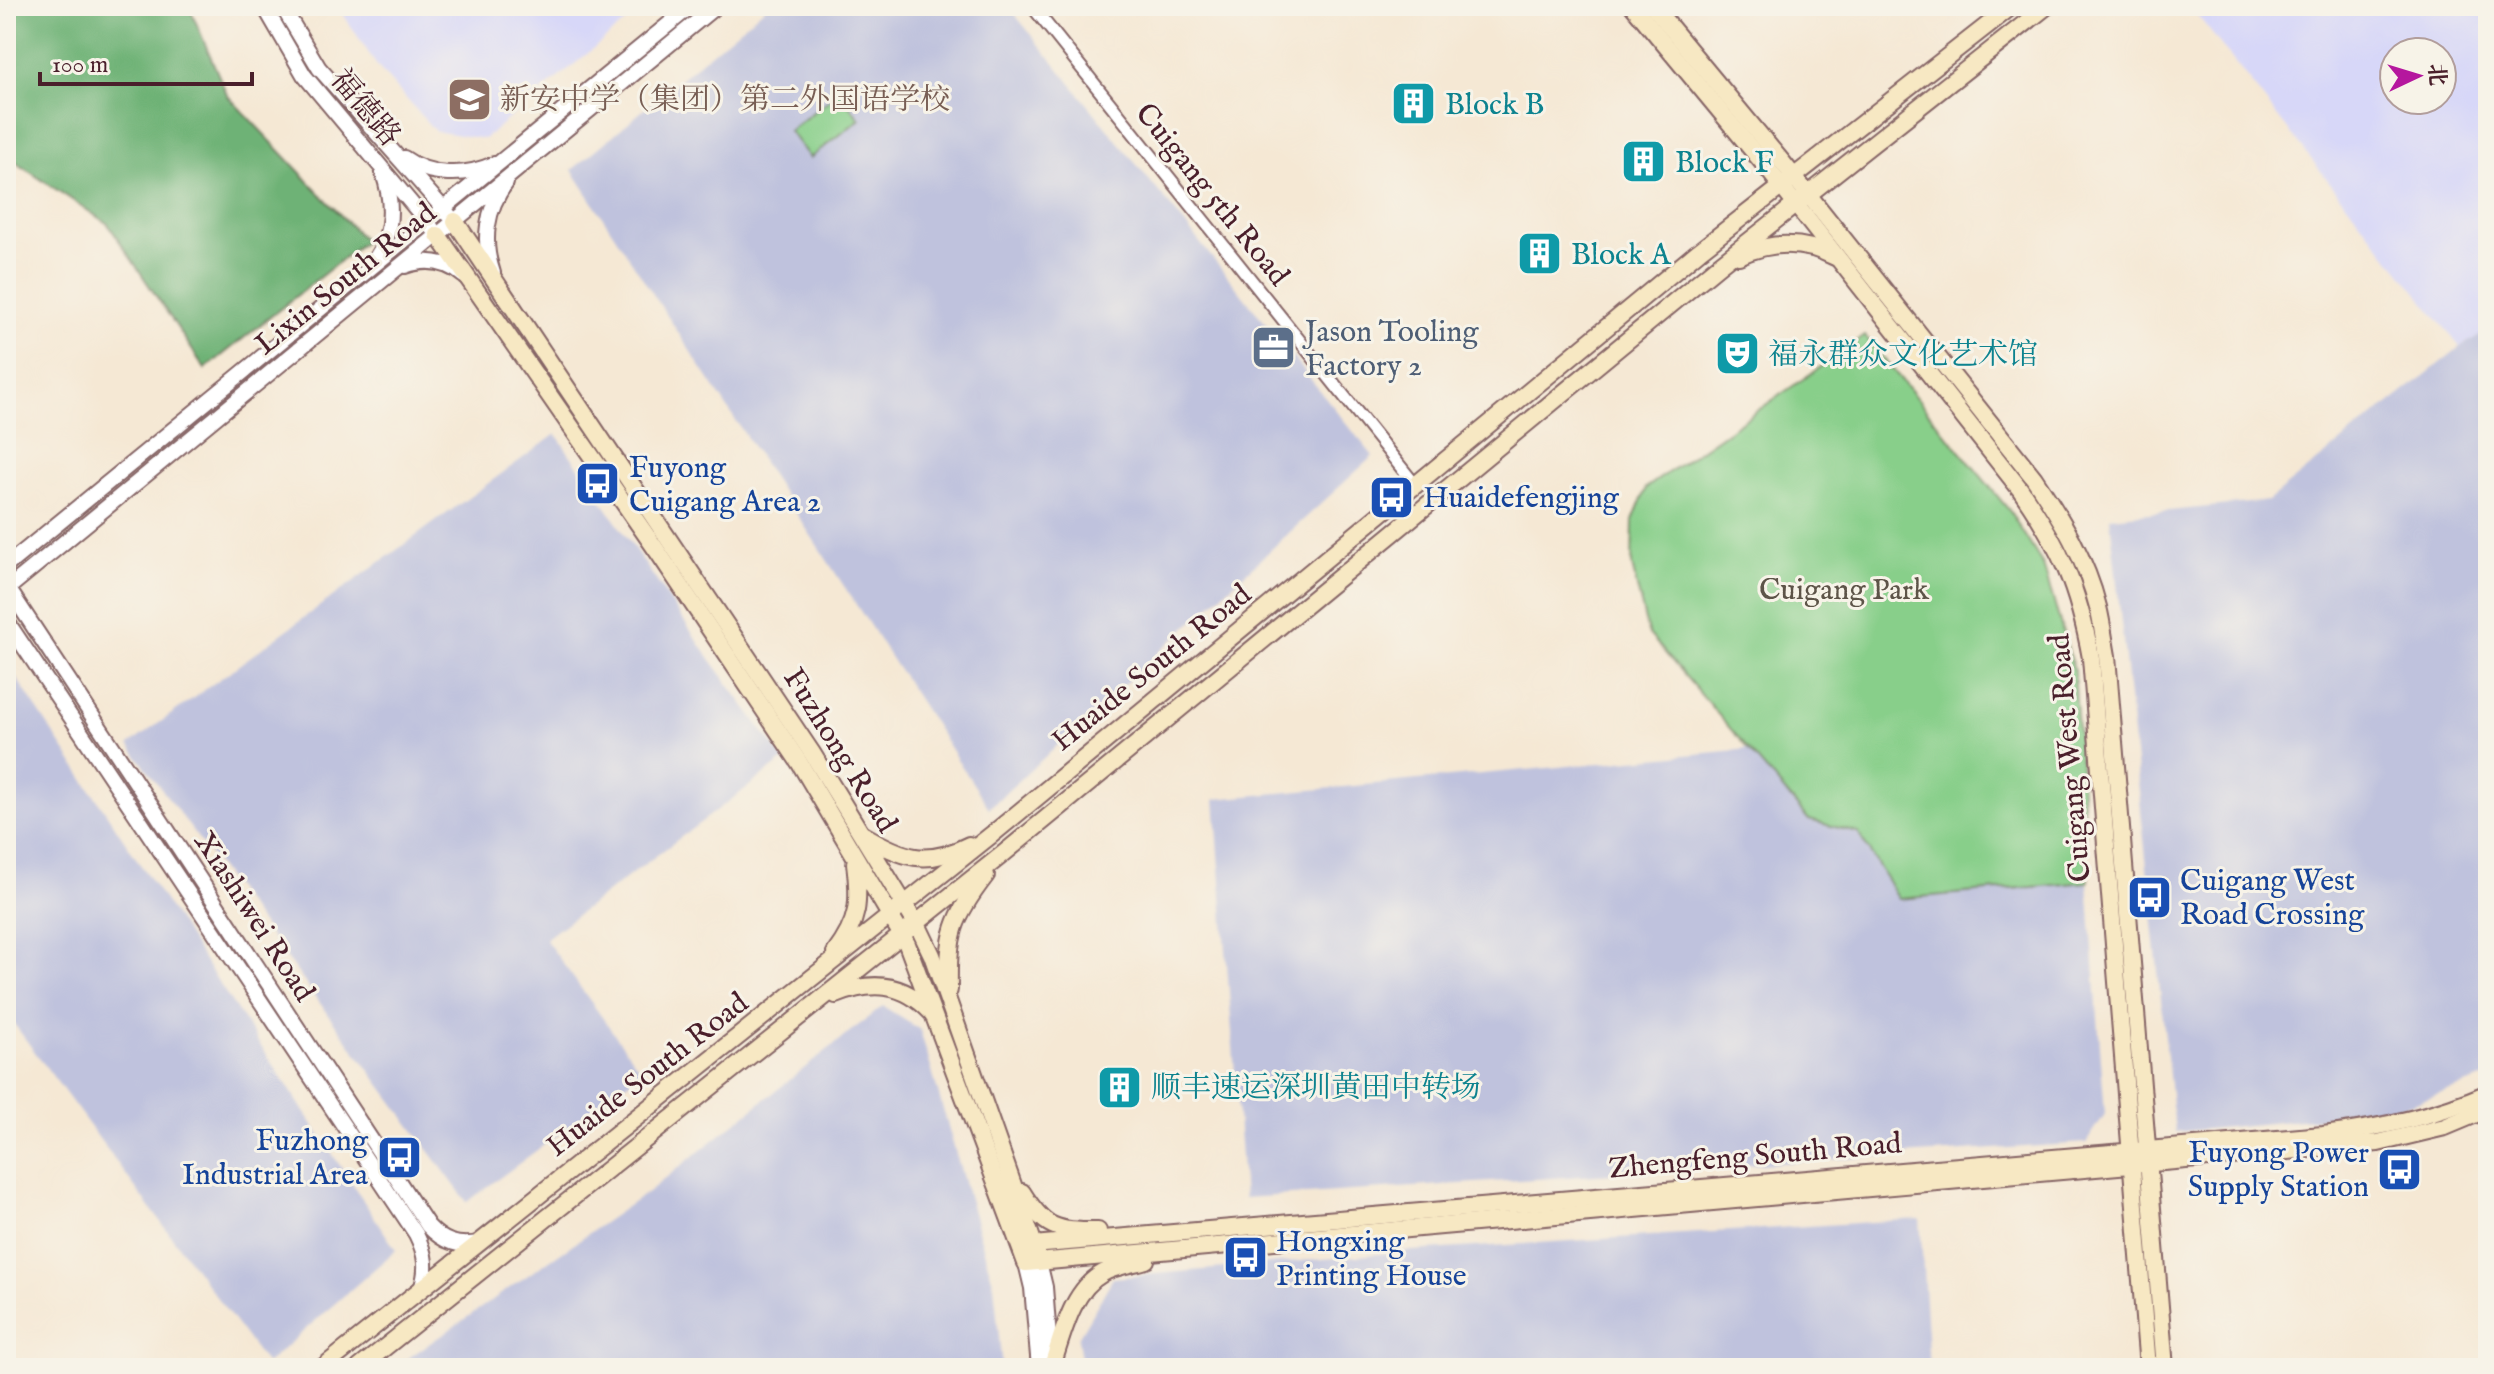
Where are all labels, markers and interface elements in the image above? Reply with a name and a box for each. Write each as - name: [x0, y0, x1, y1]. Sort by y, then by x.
- scale bar: [40, 36, 252, 86]
- north arrow: [2378, 36, 2458, 116]
- text: 100 m: [52, 50, 108, 81]
- street label: 福德路: [321, 62, 408, 155]
- text: 北: [2421, 63, 2451, 87]
- school or university icon: 新安中学（集团）第二外国语学校: [445, 75, 493, 123]
- building icon: Block B: [1390, 80, 1438, 128]
- place label: 新安中学（集团）第二外国语学校: [500, 82, 950, 120]
- place label: Block B: [1445, 87, 1544, 125]
- street label: Cuigang 5th Road: [1126, 96, 1298, 295]
- building icon: Block F: [1620, 138, 1668, 186]
- place label: Block F: [1675, 145, 1774, 183]
- street label: Lixin South Road: [248, 194, 445, 364]
- building icon: Block A: [1516, 230, 1564, 278]
- place label: Block A: [1571, 237, 1672, 275]
- place label: Jason Tooling Factory 2: [1302, 314, 1479, 386]
- office icon: Jason Tooling Factory 2: [1250, 324, 1298, 372]
- theatre icon: 福永群众文化艺术馆: [1713, 330, 1761, 378]
- place label: 福永群众文化艺术馆: [1768, 337, 2038, 375]
- place label: Fuyong Cuigang Area 2: [629, 450, 821, 522]
- bus stop icon: Fuyong Cuigang Area 2: [574, 460, 622, 508]
- bus stop icon: Huaidefengjing: [1368, 473, 1416, 521]
- place label: Huaidefengjing: [1423, 480, 1620, 518]
- park label: Cuigang Park: [1759, 572, 1930, 610]
- street label: Huaide South Road: [1045, 576, 1260, 761]
- street label: Cuigang West Road: [2041, 631, 2101, 884]
- street label: Fuzhong Road: [774, 662, 905, 841]
- street label: Xiashiwei Road: [184, 825, 323, 1010]
- place label: Cuigang West Road Crossing: [2180, 863, 2365, 935]
- bus stop icon: Cuigang West Road Crossing: [2125, 873, 2173, 921]
- street label: Huaide South Road: [540, 984, 758, 1166]
- building icon: 顺丰速运深圳黄田中转场: [1096, 1063, 1144, 1111]
- place label: 顺丰速运深圳黄田中转场: [1151, 1070, 1481, 1108]
- place label: Fuzhong Industrial Area: [182, 1123, 369, 1195]
- street label: Zhengfeng South Road: [1607, 1125, 1904, 1189]
- bus stop icon: Fuzhong Industrial Area: [375, 1133, 423, 1181]
- place label: Fuyong Power Supply Station: [2188, 1135, 2369, 1207]
- bus stop icon: Fuyong Power Supply Station: [2376, 1145, 2424, 1193]
- place label: Hongxing Printing House: [1276, 1224, 1467, 1296]
- bus stop icon: Hongxing Printing House: [1221, 1234, 1269, 1282]

